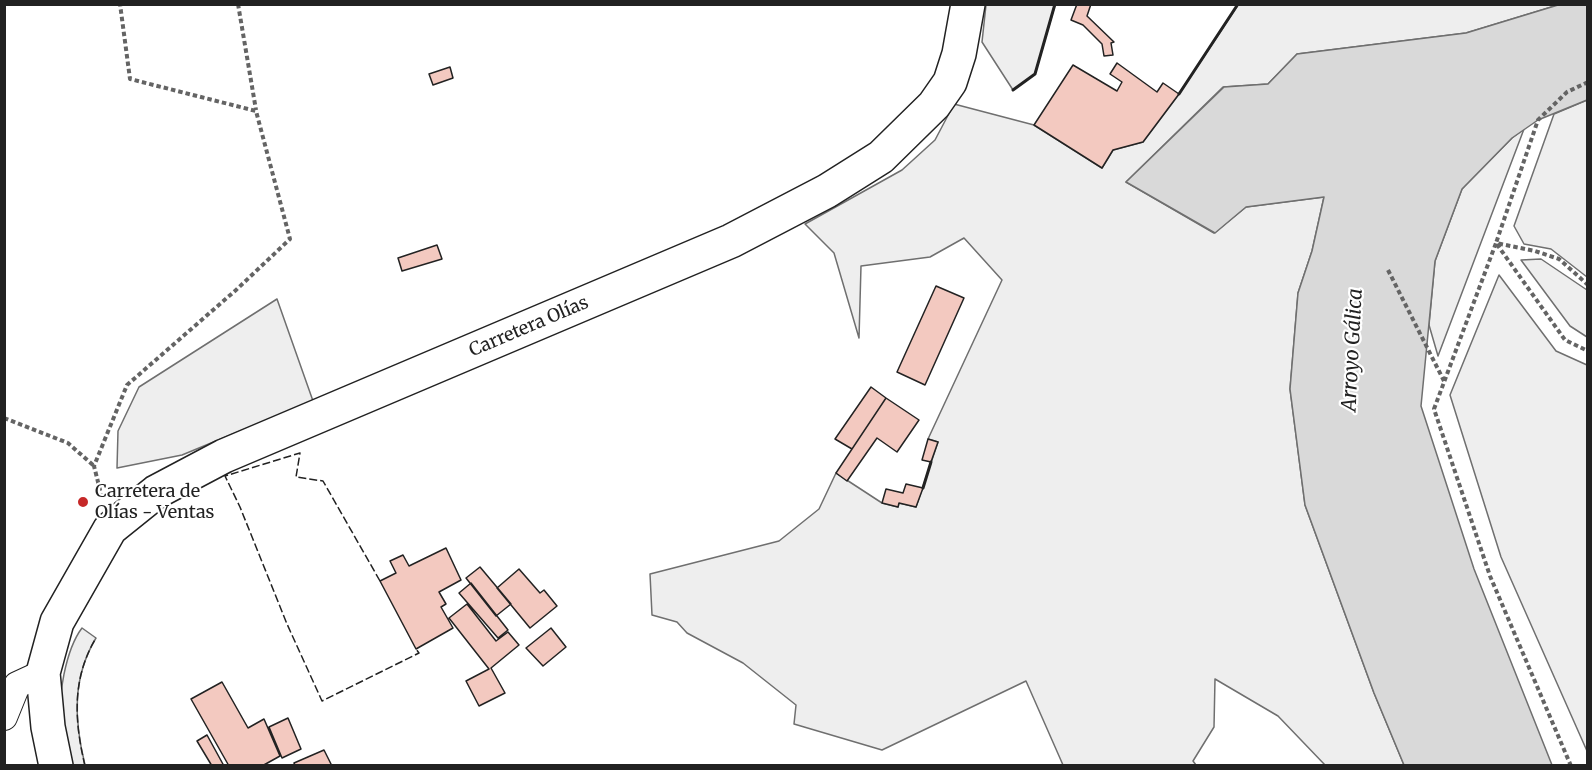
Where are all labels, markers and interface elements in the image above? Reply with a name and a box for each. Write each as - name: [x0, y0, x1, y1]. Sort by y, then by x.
- water label: Arroyo Gálica: [1338, 288, 1368, 412]
- street label: Carretera Olías: [466, 292, 592, 362]
- place label: Carretera de Olías - Ventas: [95, 481, 214, 524]
- marker: Carretera de Olías - Ventas: [76, 495, 90, 509]

